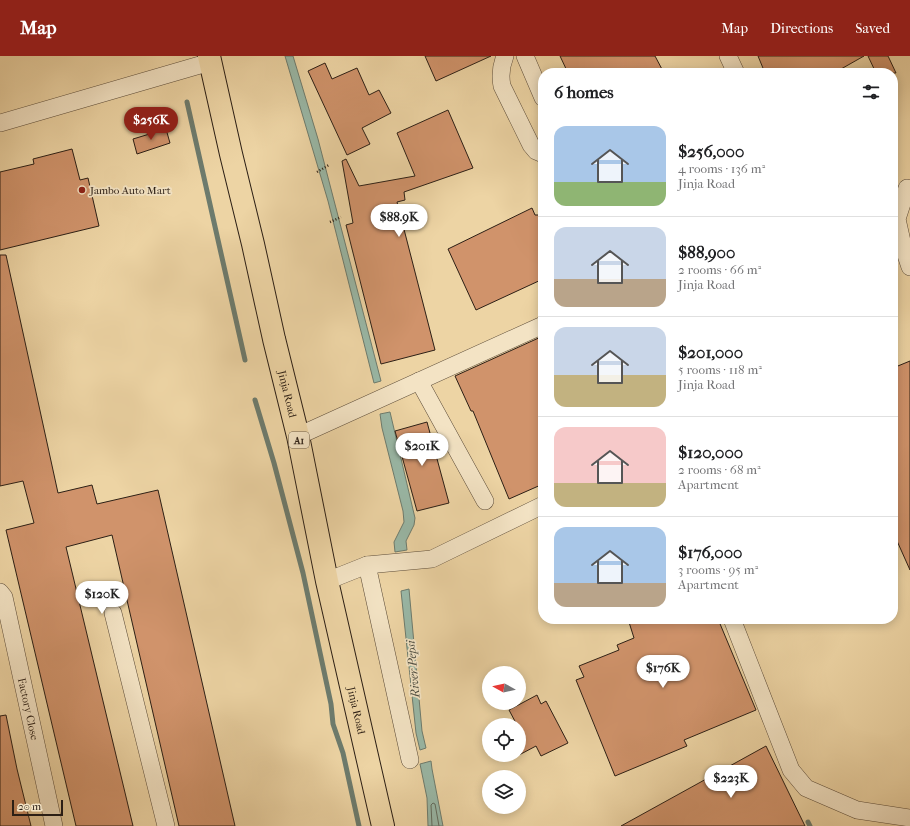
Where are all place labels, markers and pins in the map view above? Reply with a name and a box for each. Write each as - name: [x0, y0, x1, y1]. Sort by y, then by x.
- pin: $256K: [123, 107, 179, 141]
- place label: Jambo Auto Mart: [89, 184, 171, 197]
- marker: Jambo Auto Mart: [77, 185, 87, 195]
- pin: $88.9K: [366, 204, 432, 238]
- pin: $201K: [394, 433, 450, 467]
- pin: $120K: [74, 581, 130, 615]
- pin: $176K: [635, 655, 691, 689]
- pin: $223K: [703, 765, 759, 799]

